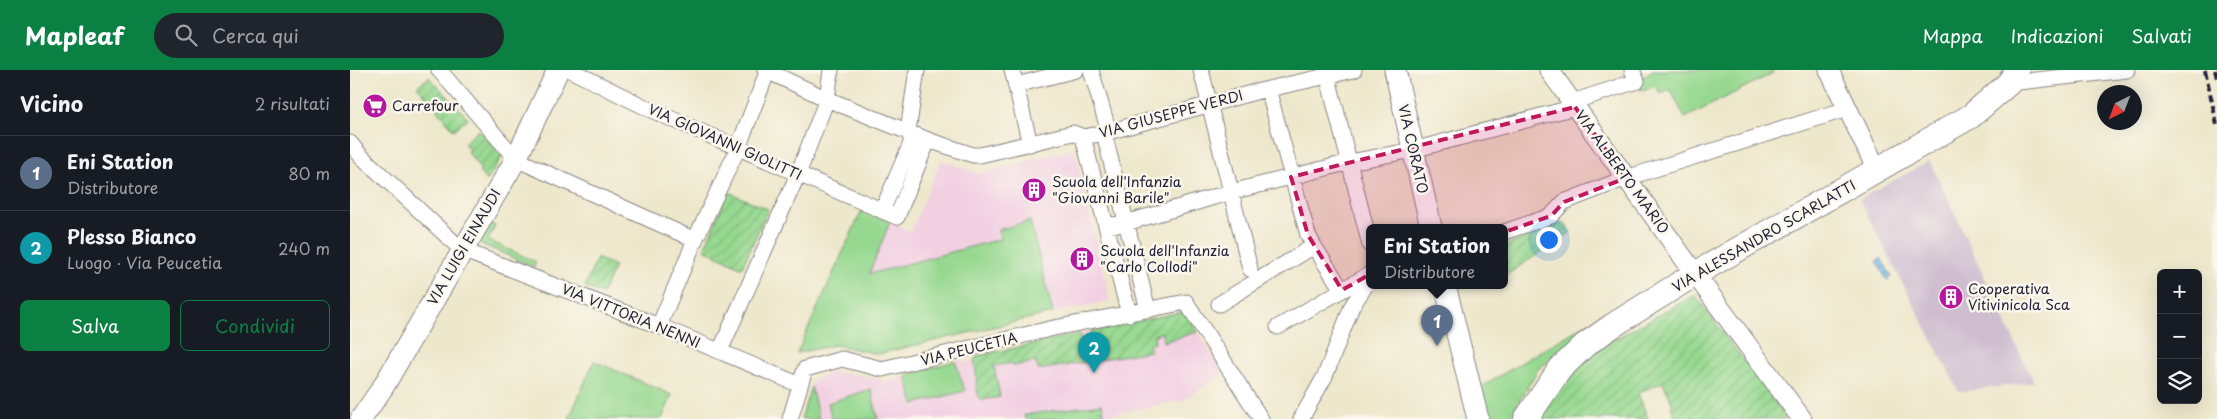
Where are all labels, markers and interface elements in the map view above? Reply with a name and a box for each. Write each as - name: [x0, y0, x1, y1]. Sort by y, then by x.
- search box: [154, 13, 504, 58]
- text: Mapleaf: [25, 17, 124, 53]
- icon: search: [172, 21, 200, 49]
- text: Cerca qui: [212, 21, 299, 49]
- text: Mappa: [1923, 22, 1983, 49]
- text: Indicazioni: [2011, 22, 2104, 49]
- text: Salvati: [2132, 22, 2192, 49]
- street label: VIA GIUSEPPE VERDI: [1097, 84, 1245, 143]
- north arrow: [2097, 85, 2142, 130]
- text: Vicino: [20, 87, 83, 119]
- text: 2 risultati: [255, 91, 330, 115]
- supermarket icon: Carrefour: [362, 93, 388, 119]
- place label: Carrefour: [392, 95, 459, 116]
- street label: VIA GIOVANNI GIOLITTI: [645, 98, 805, 185]
- street label: VIA CORATO: [1393, 102, 1434, 196]
- street label: VIA ALBERTO MARIO: [1570, 106, 1674, 238]
- text: Eni Station: [67, 147, 173, 175]
- text: 1: [32, 161, 40, 185]
- text: 80 m: [288, 161, 330, 185]
- place label: Scuola dell'Infanzia "Giovanni Barile": [1052, 171, 1182, 208]
- street label: VIA ALESSANDRO SCARLATTI: [1668, 174, 1860, 297]
- text: Distributore: [67, 175, 158, 199]
- building icon: Scuola dell'Infanzia "Giovanni Barile": [1021, 177, 1047, 203]
- street label: VIA LUIGI EINAUDI: [422, 185, 506, 309]
- text: Plesso Bianco: [67, 222, 196, 250]
- popup: [1366, 224, 1508, 289]
- your location: [1536, 227, 1562, 253]
- text: Eni Station: [1384, 231, 1490, 259]
- text: 2: [30, 236, 42, 260]
- text: 240 m: [278, 236, 330, 260]
- place label: Scuola dell'Infanzia "Carlo Collodi": [1100, 240, 1230, 277]
- building icon: Scuola dell'Infanzia "Carlo Collodi": [1069, 246, 1095, 272]
- text: Luogo · Via Peucetia: [67, 250, 222, 274]
- text: Distributore: [1384, 259, 1475, 283]
- map controls: [2157, 269, 2202, 404]
- button: +: [2157, 269, 2202, 314]
- street label: VIA VITTORIA NENNI: [559, 278, 704, 353]
- place label: Cooperativa Vitivinicola Sca: [1968, 278, 2070, 315]
- building icon: Cooperativa Vitivinicola Sca: [1938, 284, 1964, 310]
- button: Salva: [20, 300, 170, 351]
- button: Condividi: [180, 300, 330, 351]
- pin: 1: [1421, 305, 1453, 346]
- button: −: [2157, 314, 2202, 359]
- street label: VIA PEUCETIA: [918, 326, 1020, 371]
- pin: 2: [1078, 332, 1110, 373]
- button: layers: [2157, 359, 2202, 404]

